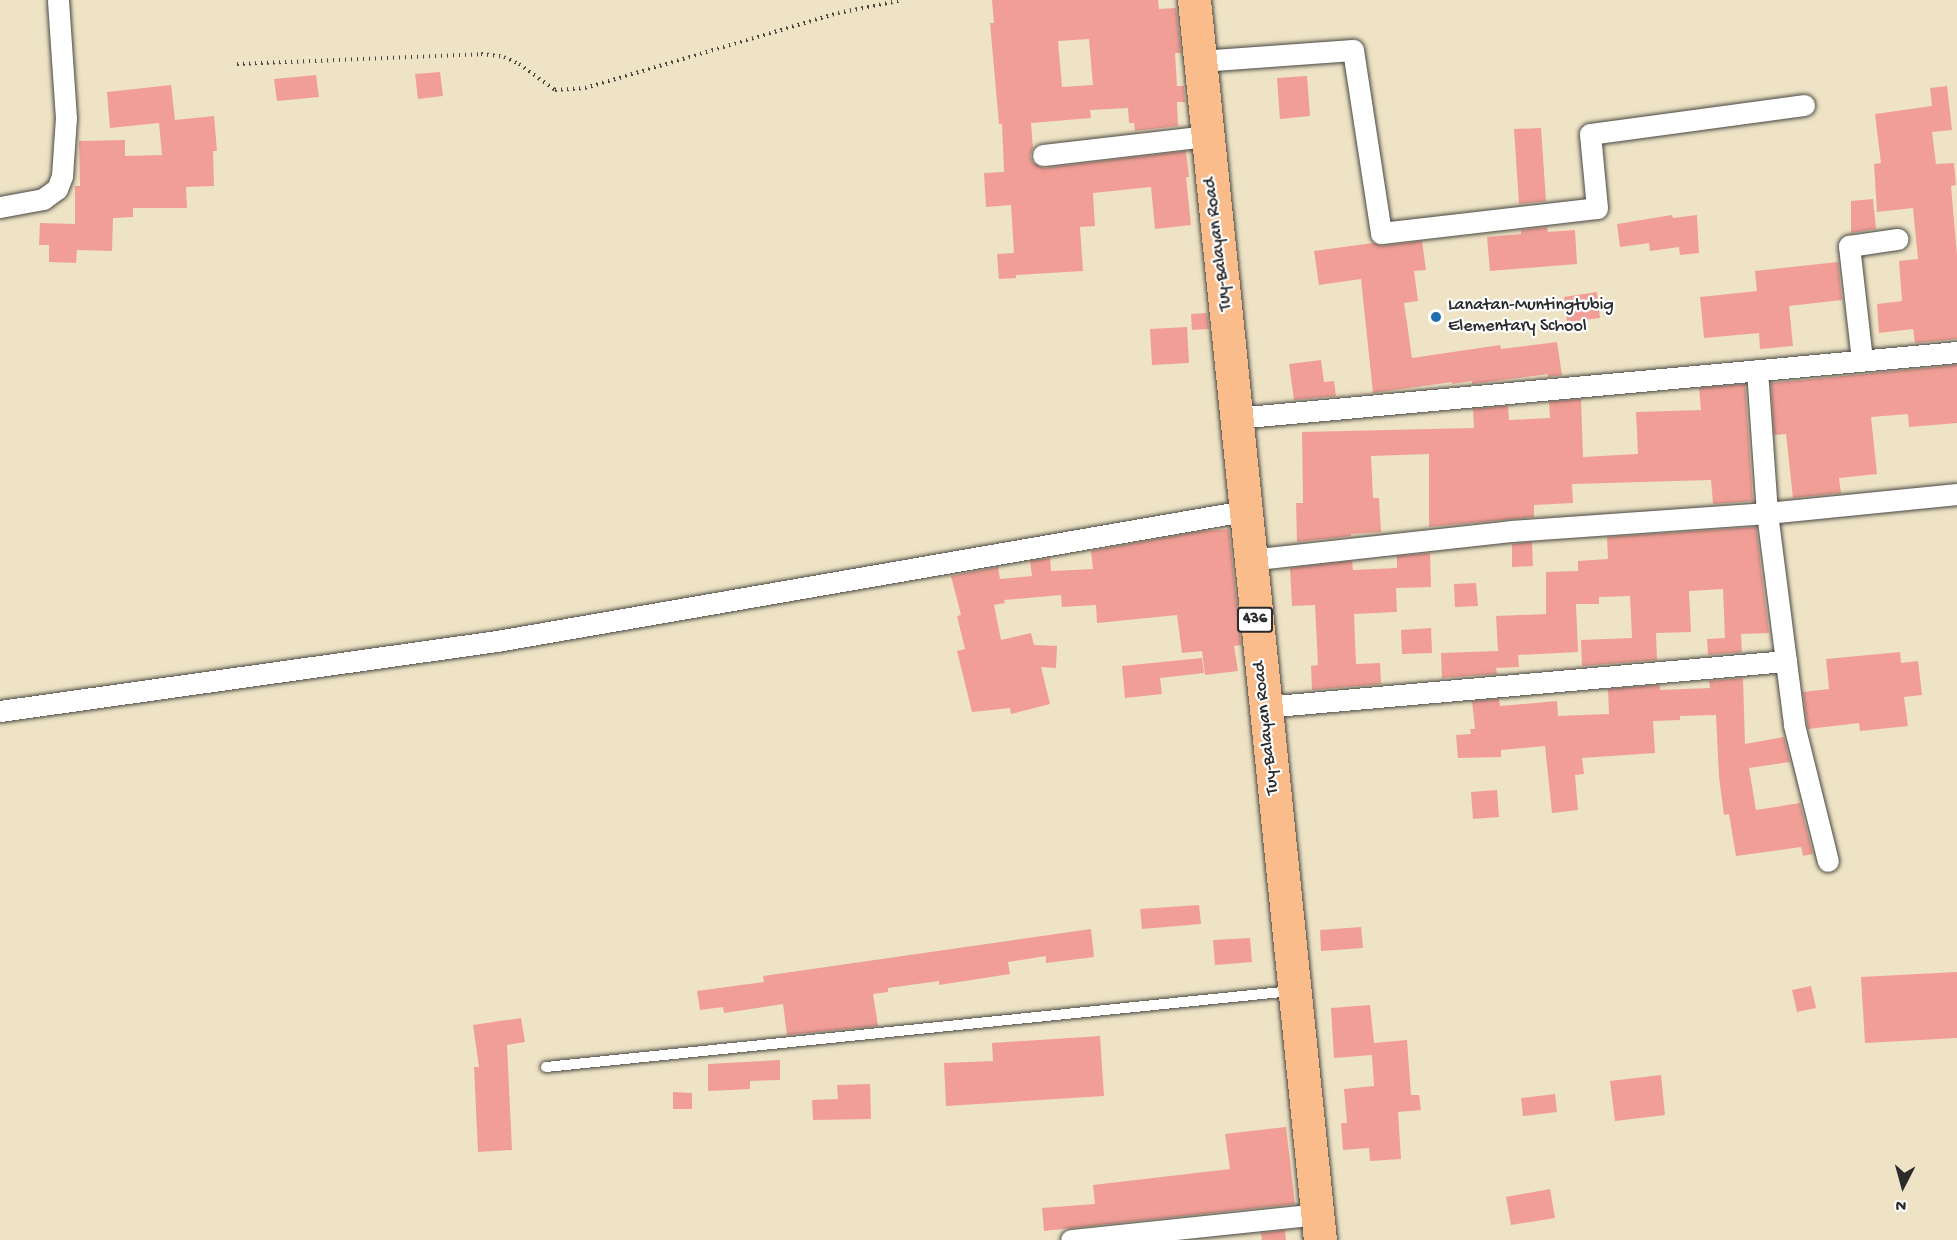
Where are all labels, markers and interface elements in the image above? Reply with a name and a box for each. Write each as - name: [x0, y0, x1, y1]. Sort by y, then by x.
- street label: Tuy-Balayan Road: [1200, 176, 1238, 312]
- place label: Lanatan-Muntingtubig Elementary School: [1448, 296, 1614, 338]
- marker: Lanatan-Muntingtubig Elementary School: [1429, 310, 1443, 324]
- road number: 436: [1237, 607, 1273, 633]
- street label: Tuy-Balayan Road: [1249, 660, 1285, 796]
- north arrow: [1873, 1156, 1933, 1216]
- text: N: [1895, 1194, 1907, 1214]

